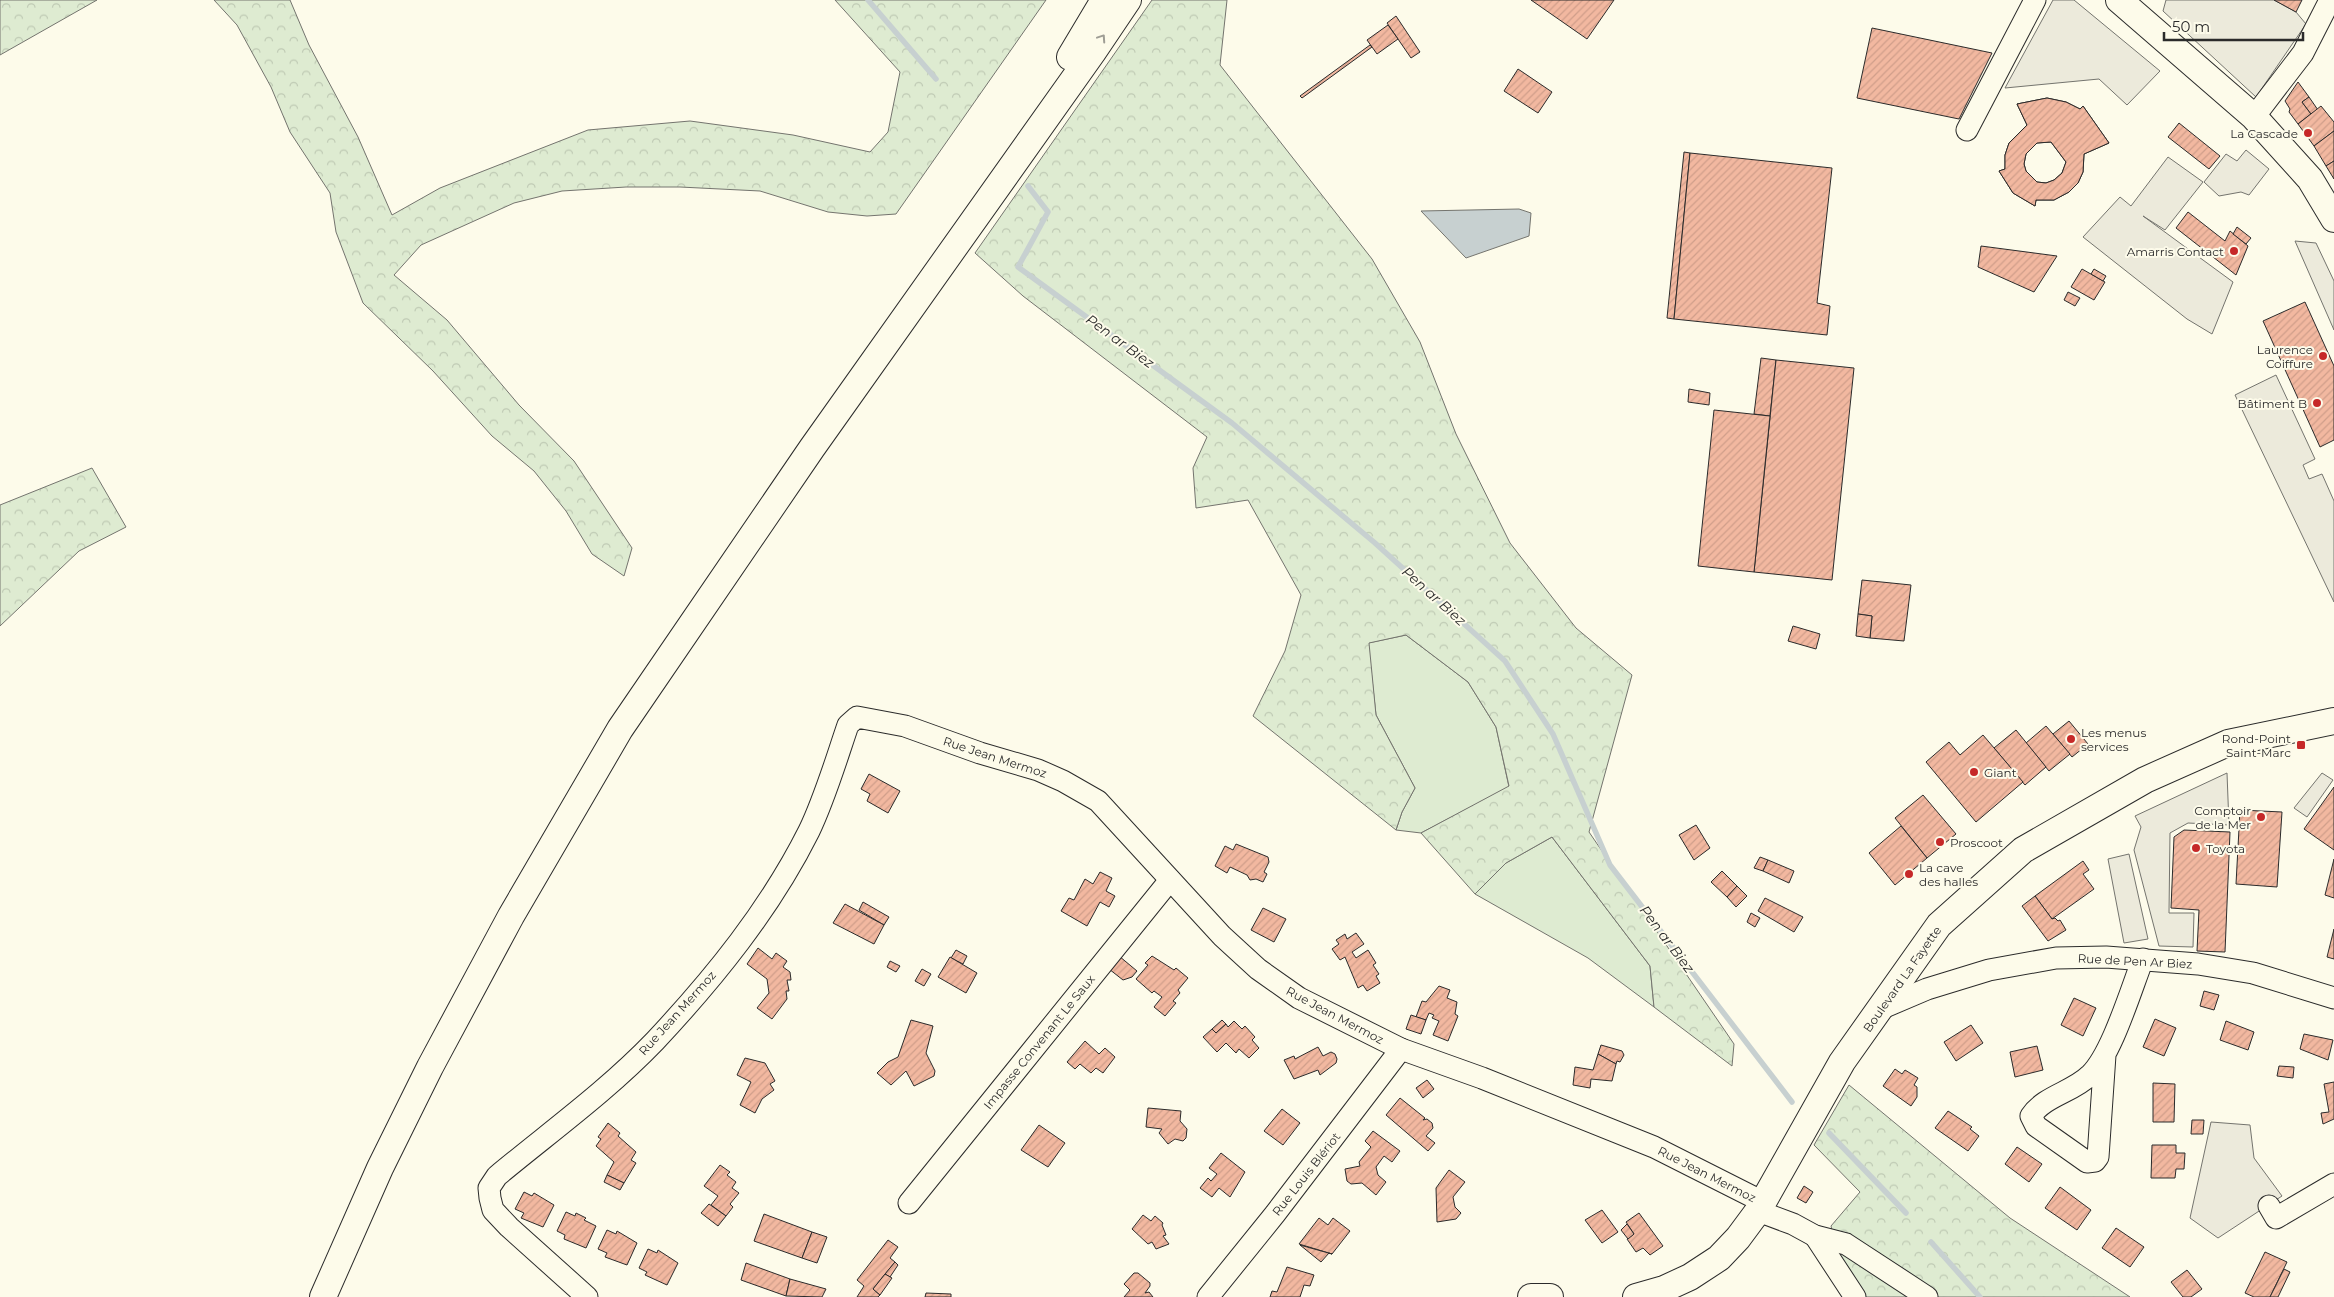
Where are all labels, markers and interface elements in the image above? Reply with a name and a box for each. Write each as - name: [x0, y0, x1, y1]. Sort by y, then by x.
- scale bar: [2164, 10, 2303, 42]
- text: 50 m: [2172, 17, 2210, 36]
- one-way arrow: [1096, 35, 1105, 44]
- place label: La Cascade: [2230, 126, 2298, 141]
- marker: La Cascade: [2302, 127, 2314, 139]
- place label: Amarris Contact: [2127, 244, 2224, 259]
- marker: Amarris Contact: [2228, 245, 2240, 257]
- water label: Pen ar Biez: [1082, 310, 1158, 372]
- place label: Laurence Coiffure: [2257, 342, 2313, 371]
- marker: Laurence Coiffure: [2317, 350, 2329, 362]
- place label: Bâtiment B: [2238, 396, 2307, 411]
- marker: Bâtiment B: [2311, 397, 2323, 409]
- water label: Pen ar Biez: [1398, 563, 1470, 630]
- place label: Les menus services: [2081, 725, 2146, 754]
- place label: Rond-Point Saint-Marc: [2222, 731, 2291, 760]
- street label: Rue Jean Mermoz: [941, 733, 1049, 781]
- marker: Les menus services: [2065, 733, 2077, 745]
- marker: Rond-Point Saint-Marc: [2295, 739, 2307, 751]
- place label: Giant: [1984, 765, 2017, 780]
- marker: Giant: [1968, 766, 1980, 778]
- place label: Comptoir de la Mer: [2194, 803, 2251, 832]
- marker: Comptoir de la Mer: [2255, 811, 2267, 823]
- place label: Proscoot: [1950, 835, 2003, 850]
- marker: Proscoot: [1934, 836, 1946, 848]
- place label: Toyota: [2206, 841, 2245, 856]
- marker: Toyota: [2190, 842, 2202, 854]
- place label: La cave des halles: [1919, 860, 1978, 889]
- marker: La cave des halles: [1903, 868, 1915, 880]
- water label: Pen ar Biez: [1636, 902, 1699, 977]
- street label: Boulevard La Fayette: [1860, 923, 1944, 1035]
- street label: Rue de Pen Ar Biez: [2077, 951, 2193, 971]
- street label: Rue Jean Mermoz: [635, 968, 719, 1058]
- street label: Impasse Convenant Le Saux: [980, 971, 1098, 1112]
- street label: Rue Jean Mermoz: [1284, 983, 1386, 1047]
- street label: Rue Louis Blériot: [1269, 1129, 1343, 1219]
- street label: Rue Jean Mermoz: [1655, 1143, 1759, 1205]

